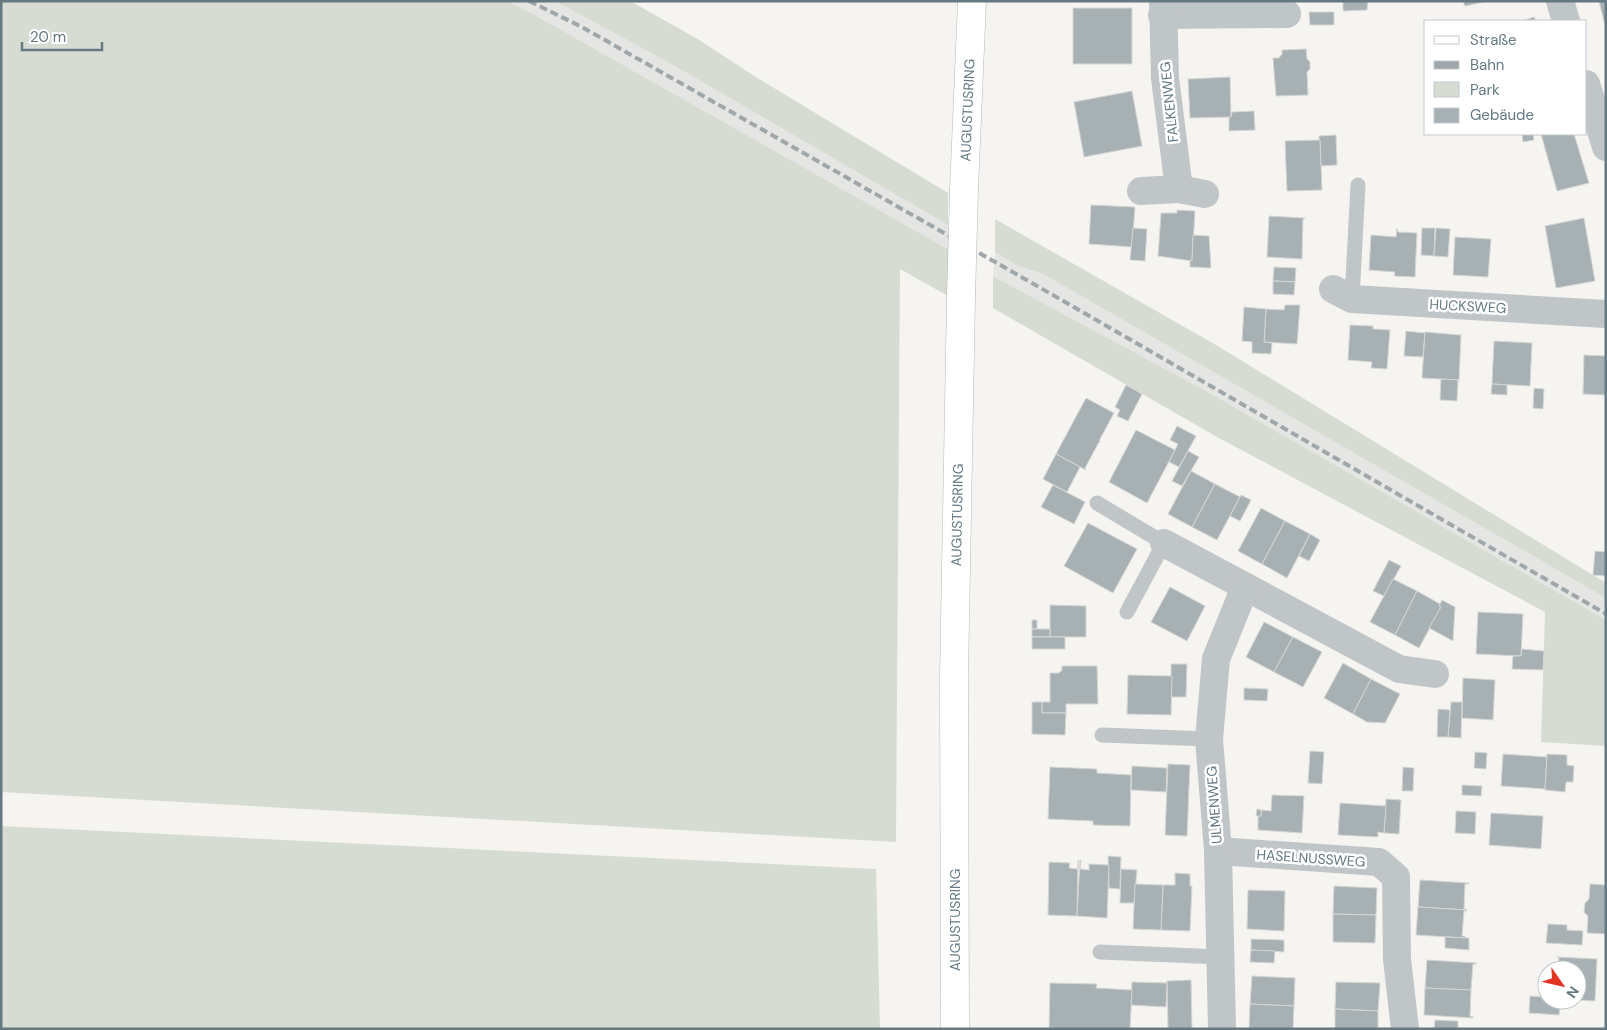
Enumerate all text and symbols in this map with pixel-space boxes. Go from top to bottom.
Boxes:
scale bar [22,20,102,52]
legend [1424,20,1587,135]
text: 20 m [30,27,66,47]
text: Straße [1470,30,1517,50]
text: Bahn [1470,55,1504,75]
street label: AUGUSTUSRING [956,58,979,162]
street label: FALKENWEG [1156,61,1182,143]
text: Park [1470,80,1500,100]
text: Gebäude [1470,105,1534,125]
street label: HUCKSWEG [1429,295,1507,317]
street label: AUGUSTUSRING [947,463,967,567]
street label: ULMENWEG [1202,765,1226,845]
street label: HASELNUSSWEG [1256,845,1366,871]
street label: AUGUSTUSRING [946,869,964,971]
north arrow [1537,960,1587,1010]
text: N [1562,983,1583,1002]

